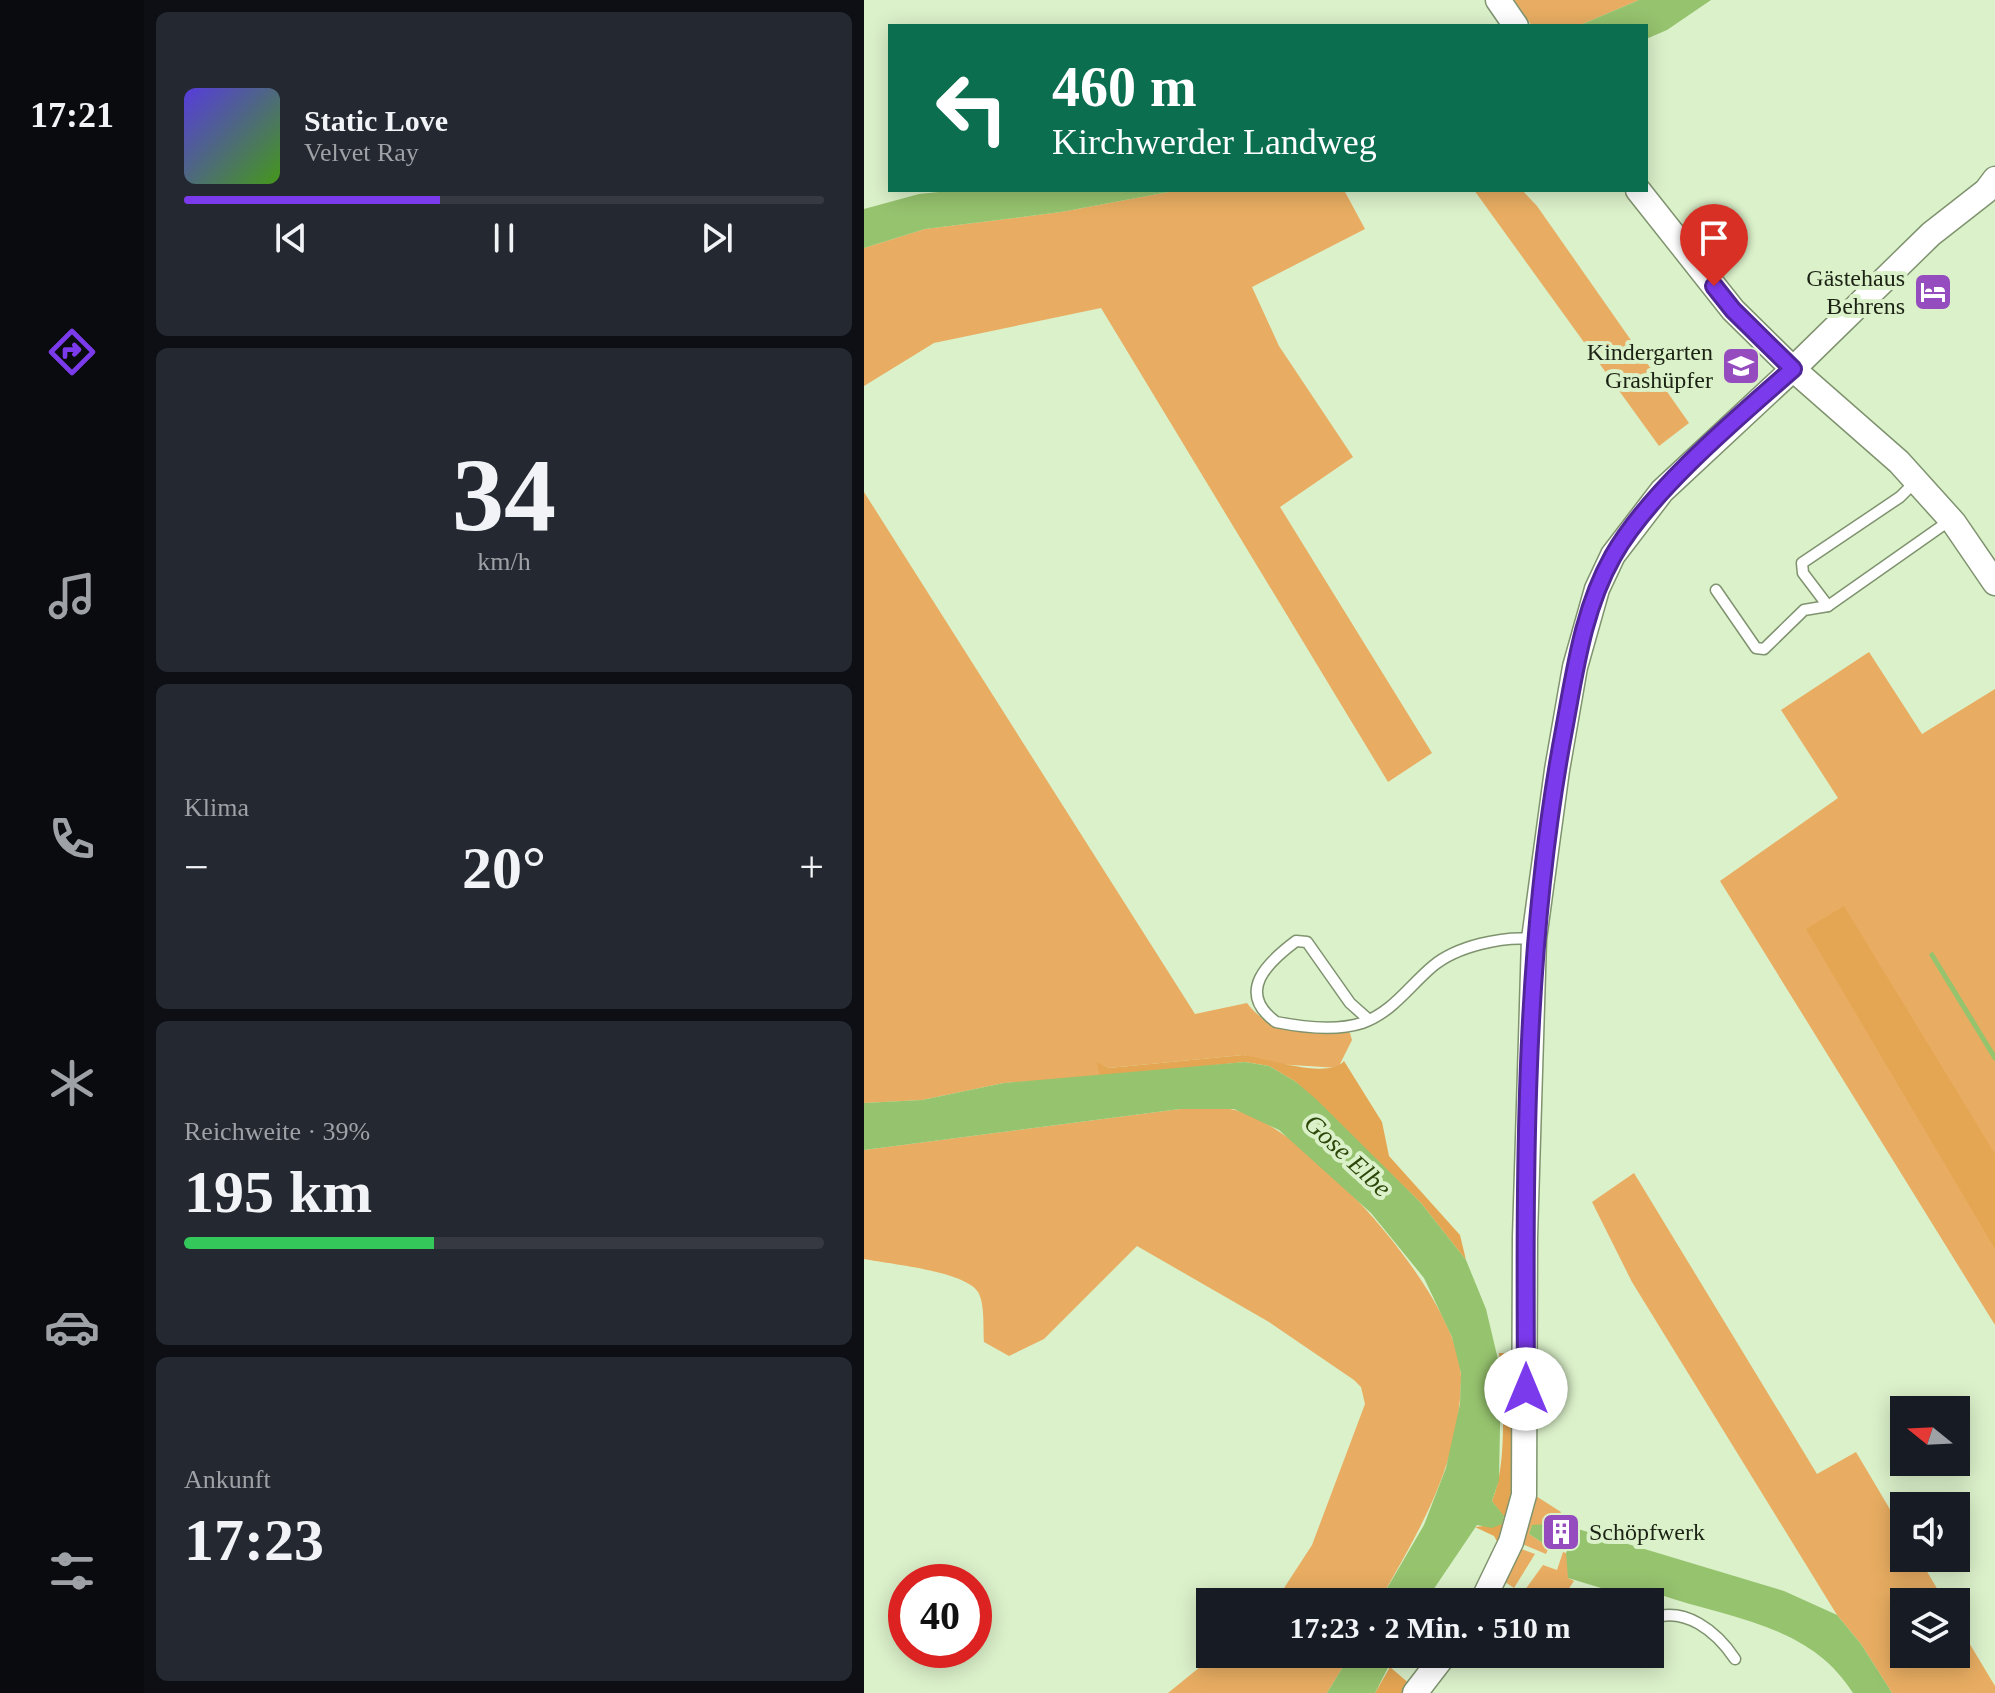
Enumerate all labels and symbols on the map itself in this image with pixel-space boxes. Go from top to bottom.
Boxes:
pin [1680,204,1748,286]
place label: Gästehaus Behrens [1806,265,1905,319]
hotel icon: Gästehaus Behrens [1912,271,1954,313]
place label: Kindergarten Grashüpfer [1587,339,1713,393]
school or university icon: Kindergarten Grashüpfer [1720,345,1762,387]
water label: Gose Elbe [1298,1108,1397,1203]
position arrow [1484,1347,1568,1431]
north arrow [1890,1396,1970,1476]
building icon: Schöpfwerk [1540,1511,1582,1553]
place label: Schöpfwerk [1589,1519,1705,1545]
speed limit sign: 40 [888,1564,992,1668]

